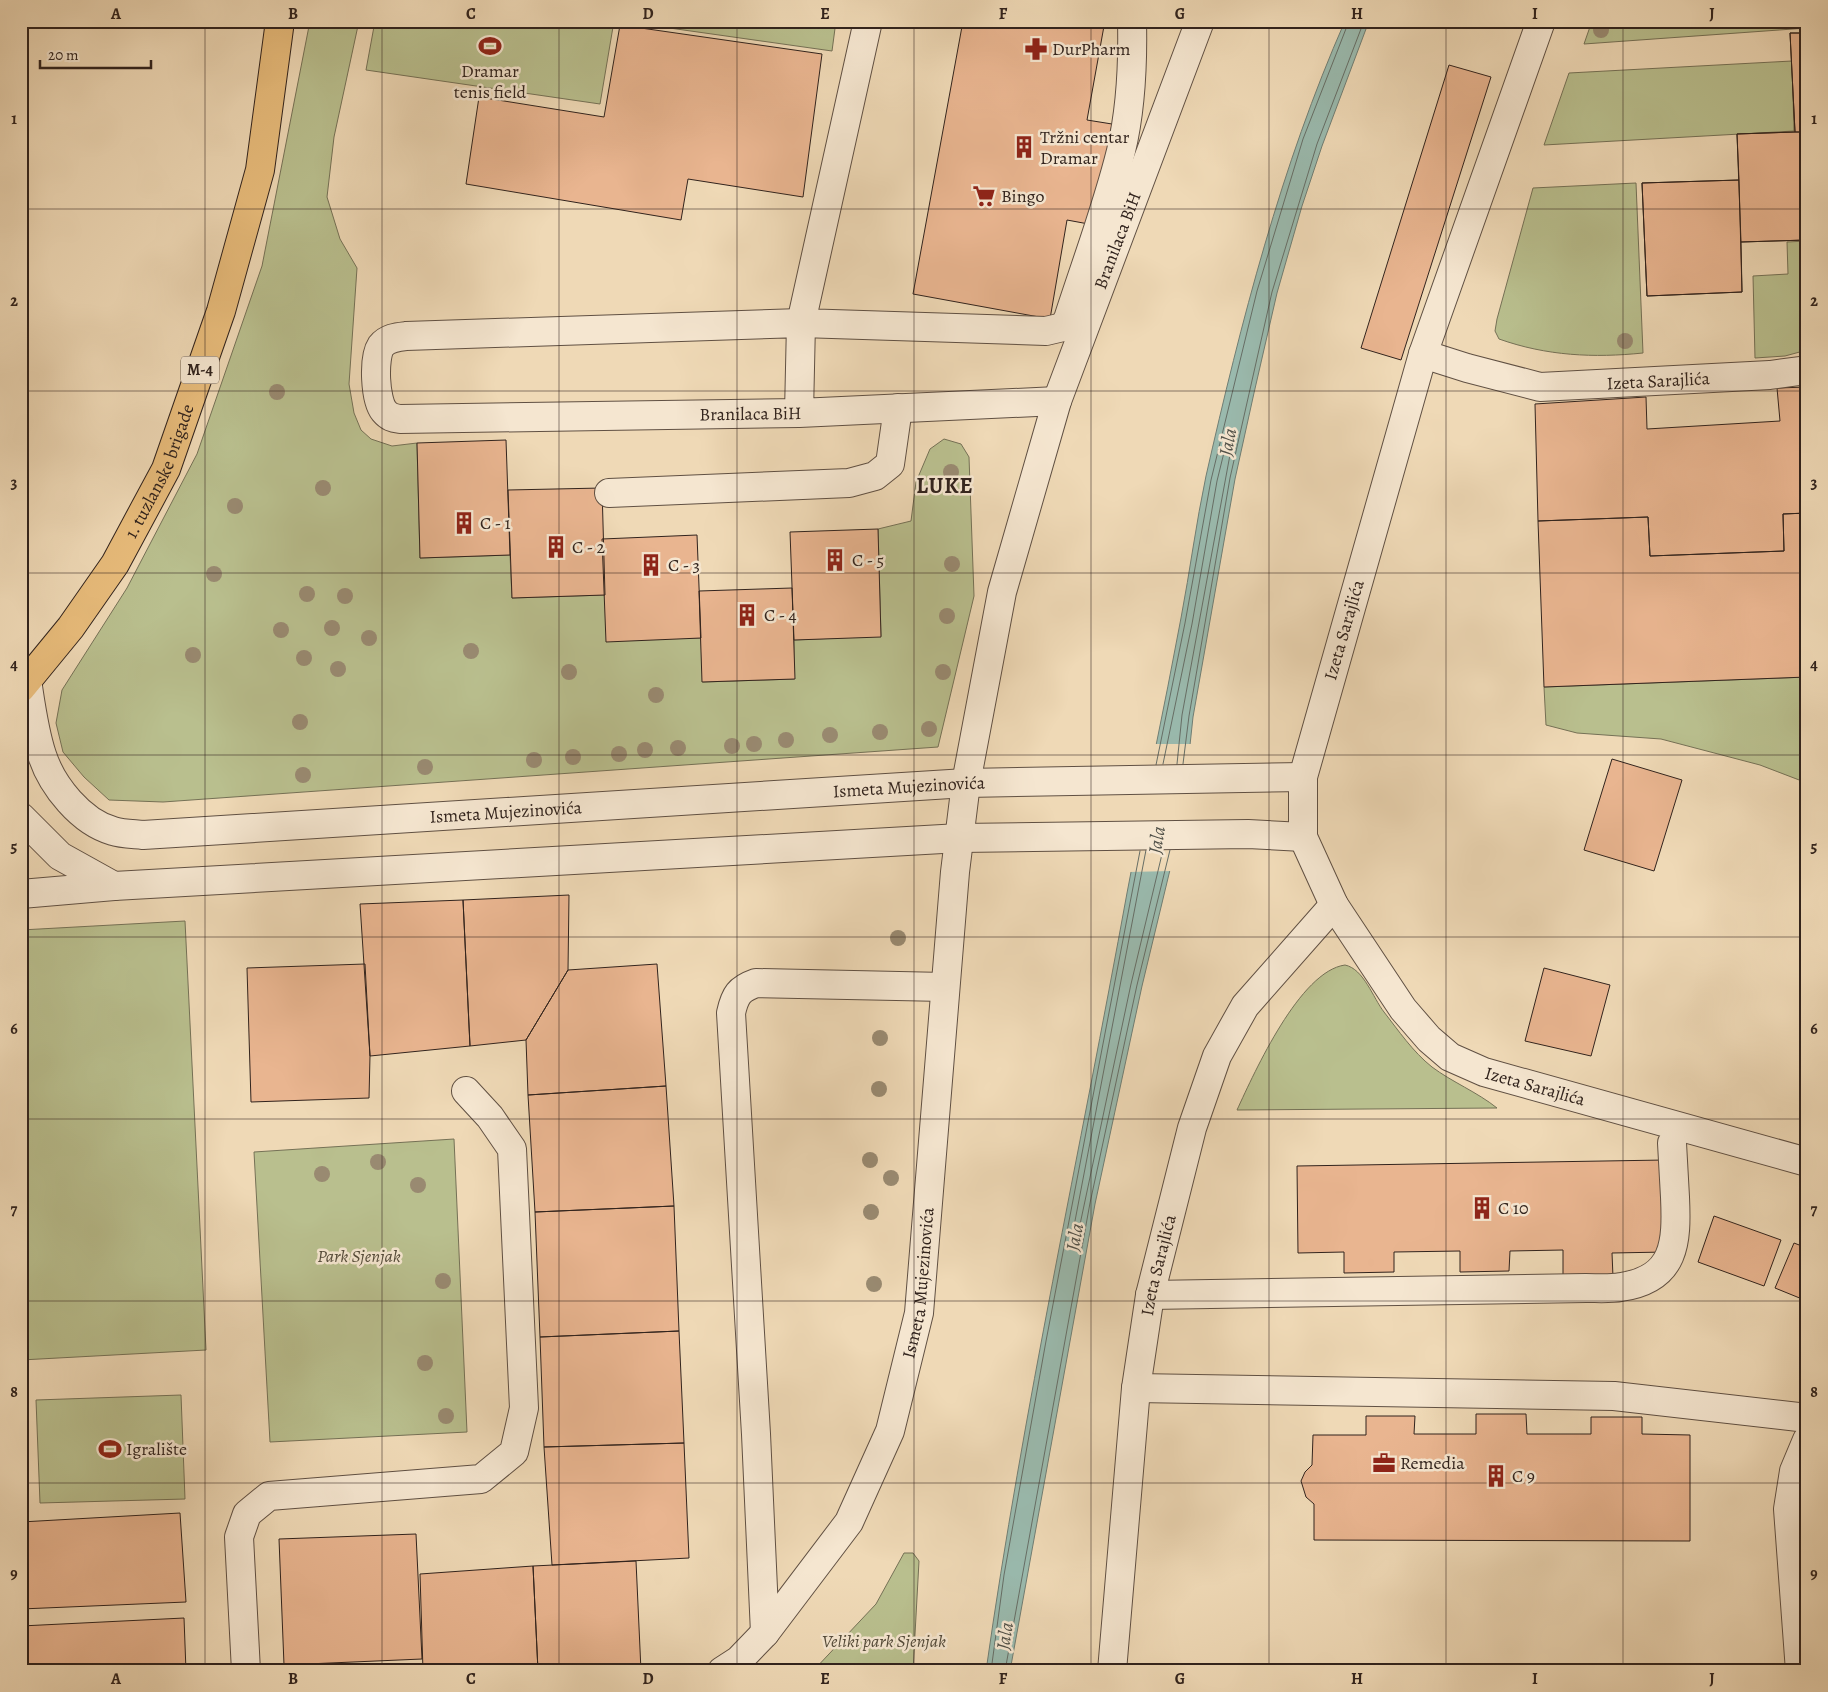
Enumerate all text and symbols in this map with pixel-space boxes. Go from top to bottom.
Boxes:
text: A [110,3,122,25]
text: B [288,3,298,25]
text: C [466,3,476,25]
text: D [642,3,654,25]
text: E [820,3,830,25]
text: F [999,3,1008,25]
text: G [1175,3,1185,25]
text: H [1351,3,1363,25]
text: I [1532,3,1538,25]
text: J [1709,3,1715,25]
sports icon: Dramar tenis field [477,33,503,59]
pharmacy icon: DurPharm [1023,36,1049,62]
place label: DurPharm [1052,37,1131,61]
scale bar [40,38,151,70]
text: 20 m [48,45,79,65]
place label: Dramar tenis field [454,59,527,104]
text: 1 [11,108,17,130]
text: 1 [1811,108,1817,130]
place label: Tržni centar Dramar [1040,125,1130,170]
building icon: Tržni centar Dramar [1011,134,1037,160]
supermarket icon: Bingo [971,183,997,209]
place label: Bingo [1001,184,1045,208]
street label: Branilaca BiH [1088,189,1147,293]
text: 2 [10,290,18,312]
text: 2 [1810,290,1818,312]
road number: M-4 [181,356,219,384]
street label: Izeta Sarajlića [1606,366,1711,396]
street label: 1. tuzlanske brigade [119,401,200,543]
street label: Branilaca BiH [699,401,802,426]
water label: Jala [1212,426,1243,459]
district label: LUKE [916,471,974,501]
text: 3 [11,472,18,494]
text: 3 [1811,472,1818,494]
building icon: C - 1 [451,510,477,536]
place label: C - 1 [480,511,511,535]
building icon: C - 2 [543,534,569,560]
place label: C - 2 [572,535,606,559]
building icon: C - 5 [822,547,848,573]
place label: C - 5 [852,548,884,572]
building icon: C - 3 [638,552,664,578]
place label: C - 3 [668,553,700,577]
street label: Izeta Sarajlića [1318,577,1370,683]
building icon: C - 4 [734,602,760,628]
place label: C - 4 [764,603,797,627]
text: 4 [10,654,18,676]
text: 4 [1810,654,1818,676]
street label: Ismeta Mujezinovića [832,771,986,803]
street label: Ismeta Mujezinovića [429,795,583,829]
water label: Jala [1142,824,1172,857]
text: 5 [11,836,18,858]
text: 5 [1811,836,1818,858]
text: 6 [10,1018,18,1040]
text: 6 [1810,1018,1818,1040]
street label: Izeta Sarajlića [1482,1061,1589,1112]
building icon: C 10 [1469,1195,1495,1221]
place label: C 10 [1498,1196,1529,1220]
text: 7 [11,1199,18,1221]
text: 7 [1811,1199,1818,1221]
street label: Ismeta Mujezinovića [896,1206,940,1361]
street label: Izeta Sarajlića [1135,1211,1182,1317]
water label: Jala [1059,1221,1090,1254]
park label: Park Sjenjak [317,1244,401,1268]
text: 8 [10,1381,18,1403]
text: 8 [1810,1381,1818,1403]
sports icon: Igralište [97,1436,123,1462]
place label: Igralište [126,1437,187,1461]
office icon: Remedia [1371,1450,1397,1476]
place label: Remedia [1400,1451,1465,1475]
building icon: C 9 [1483,1463,1509,1489]
place label: C 9 [1512,1464,1535,1488]
text: 9 [10,1563,18,1585]
text: 9 [1810,1563,1818,1585]
water label: Jala [990,1620,1020,1653]
park label: Veliki park Sjenjak [822,1629,946,1653]
text: A [110,1668,122,1690]
text: B [288,1668,298,1690]
text: C [466,1668,476,1690]
text: D [642,1668,654,1690]
text: E [820,1668,830,1690]
text: F [999,1668,1008,1690]
text: G [1175,1668,1185,1690]
text: H [1351,1668,1363,1690]
text: I [1532,1668,1538,1690]
text: J [1709,1668,1715,1690]

